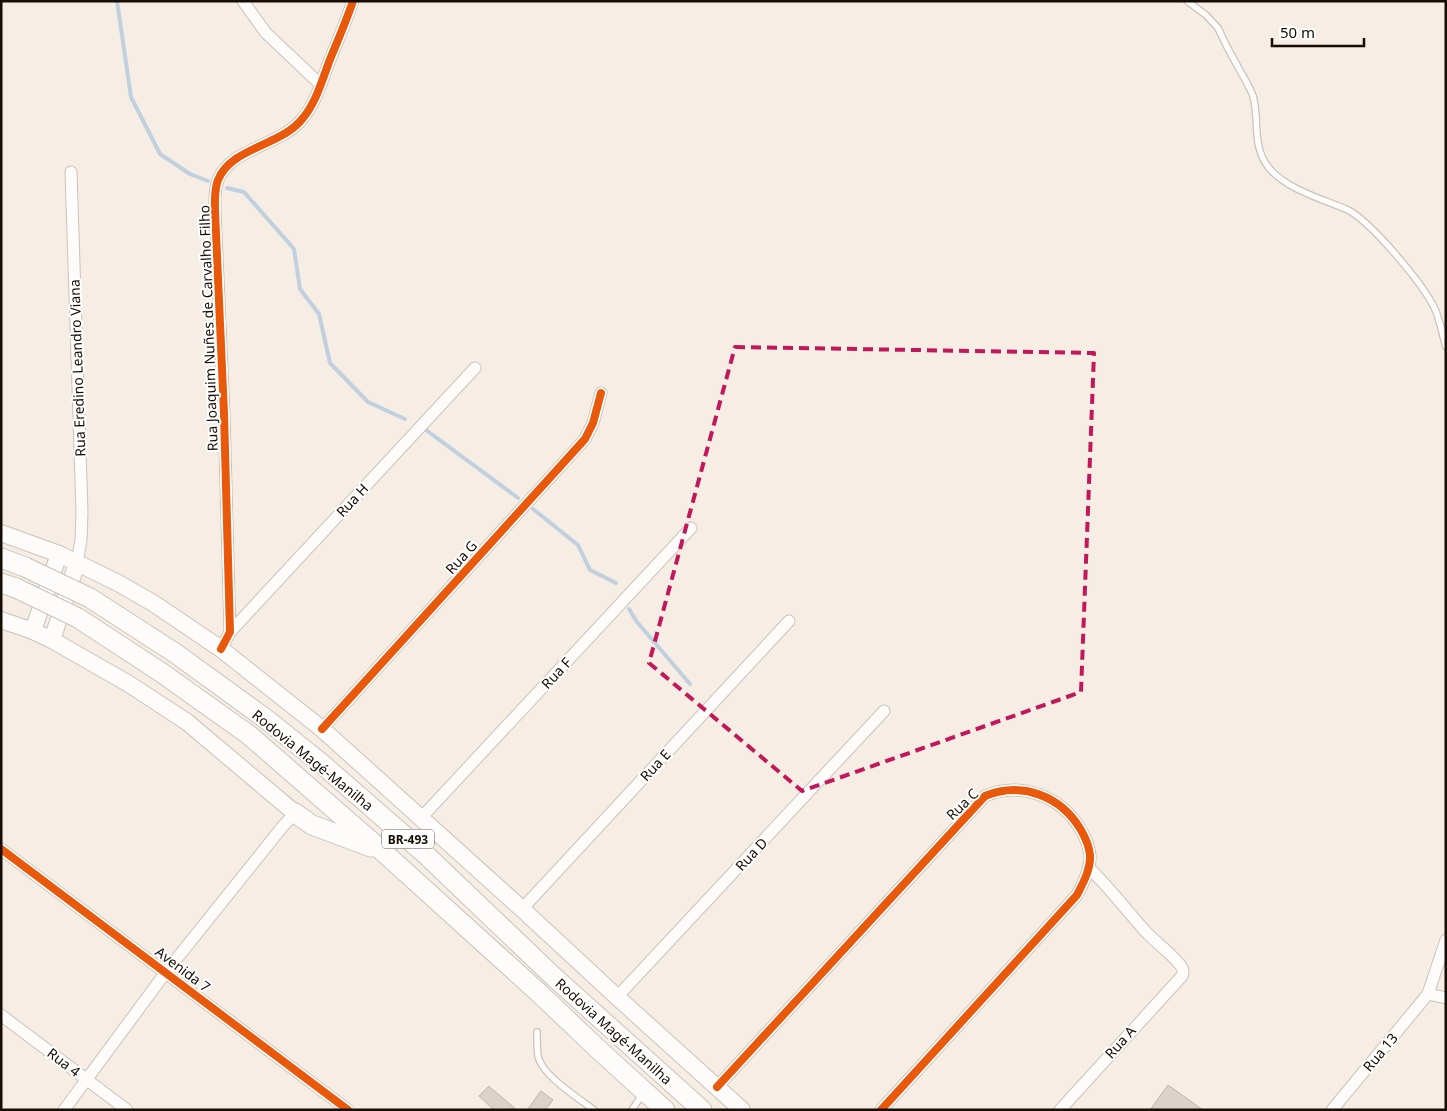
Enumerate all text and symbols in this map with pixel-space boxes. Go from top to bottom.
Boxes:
scale bar [1272,15,1364,47]
text: 50 m [1280,22,1315,42]
street label: Rua Joaquim Nuñes de Carvalho Filho [194,205,222,451]
street label: Rua Eredino Leandro Viana [64,279,90,457]
street label: Rua H [332,479,372,521]
street label: Rua G [441,536,481,578]
street label: Rua F [537,653,575,693]
street label: Rodovia Magé-Manilha [248,705,378,815]
street label: Rua E [636,745,674,785]
street label: Rua C [942,784,982,824]
road number: BR-493 [382,830,434,849]
street label: Rua D [731,833,771,875]
street label: Avenida 7 [152,942,214,996]
street label: Rodovia Magé-Manilha [552,974,676,1088]
street label: Rua A [1100,1022,1140,1062]
street label: Rua 13 [1358,1029,1402,1075]
street label: Rua 4 [44,1043,84,1081]

